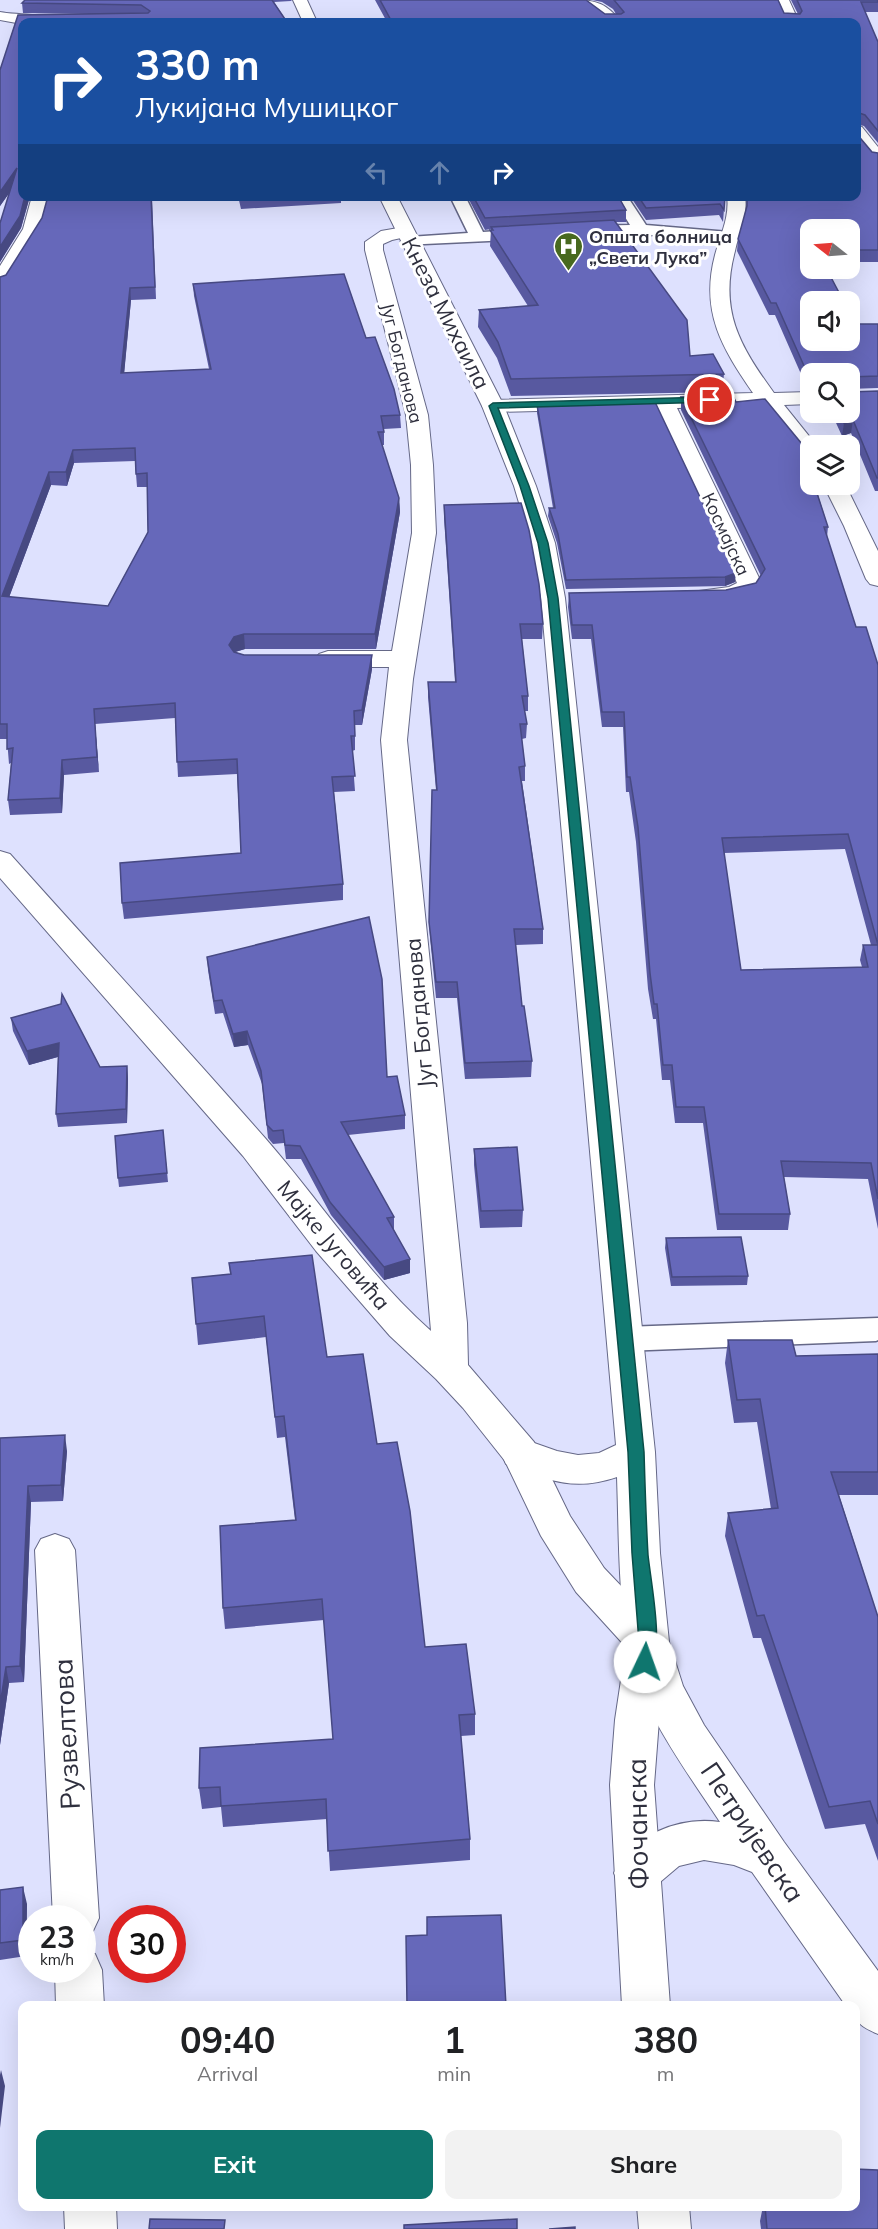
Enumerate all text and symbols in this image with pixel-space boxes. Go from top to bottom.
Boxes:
text: 330 m [135,38,260,91]
icon: right [36,42,114,120]
text: Лукијана Мушицког [135,90,398,124]
icon: left [360,156,393,189]
icon: ahead [423,156,456,189]
icon: right [486,156,519,189]
north arrow [800,219,860,279]
map controls [800,219,860,495]
place label: Општа болница „Свети Лука” [589,225,732,269]
hospital icon: Општа болница „Свети Лука” [552,230,584,272]
street label: Кнеза Михаила [396,232,496,394]
button: sound [800,291,860,351]
street label: Југ Богданова [376,300,428,426]
button: search [800,363,860,423]
pin [684,374,735,425]
icon: arrive [693,383,726,416]
button: layers [800,435,860,495]
street label: Космајска [697,489,755,579]
street label: Југ Богданова [398,937,440,1089]
street label: Мајке Југовића [271,1174,397,1316]
position arrow [613,1630,677,1694]
street label: Рузвелтова [45,1658,87,1810]
street label: Петријевска [694,1755,812,1909]
street label: Фочанска [619,1758,655,1890]
speed limit sign: 30 [108,1905,186,1983]
text: 23 [39,1918,75,1956]
text: km/h [40,1950,74,1969]
text: 09:40 [180,2017,275,2062]
text: 1 [443,2017,465,2062]
text: 380 [633,2017,698,2062]
text: Arrival [197,2061,258,2086]
text: min [437,2061,471,2086]
text: m [657,2061,674,2086]
button: Exit [36,2130,433,2199]
button: Share [445,2130,842,2199]

